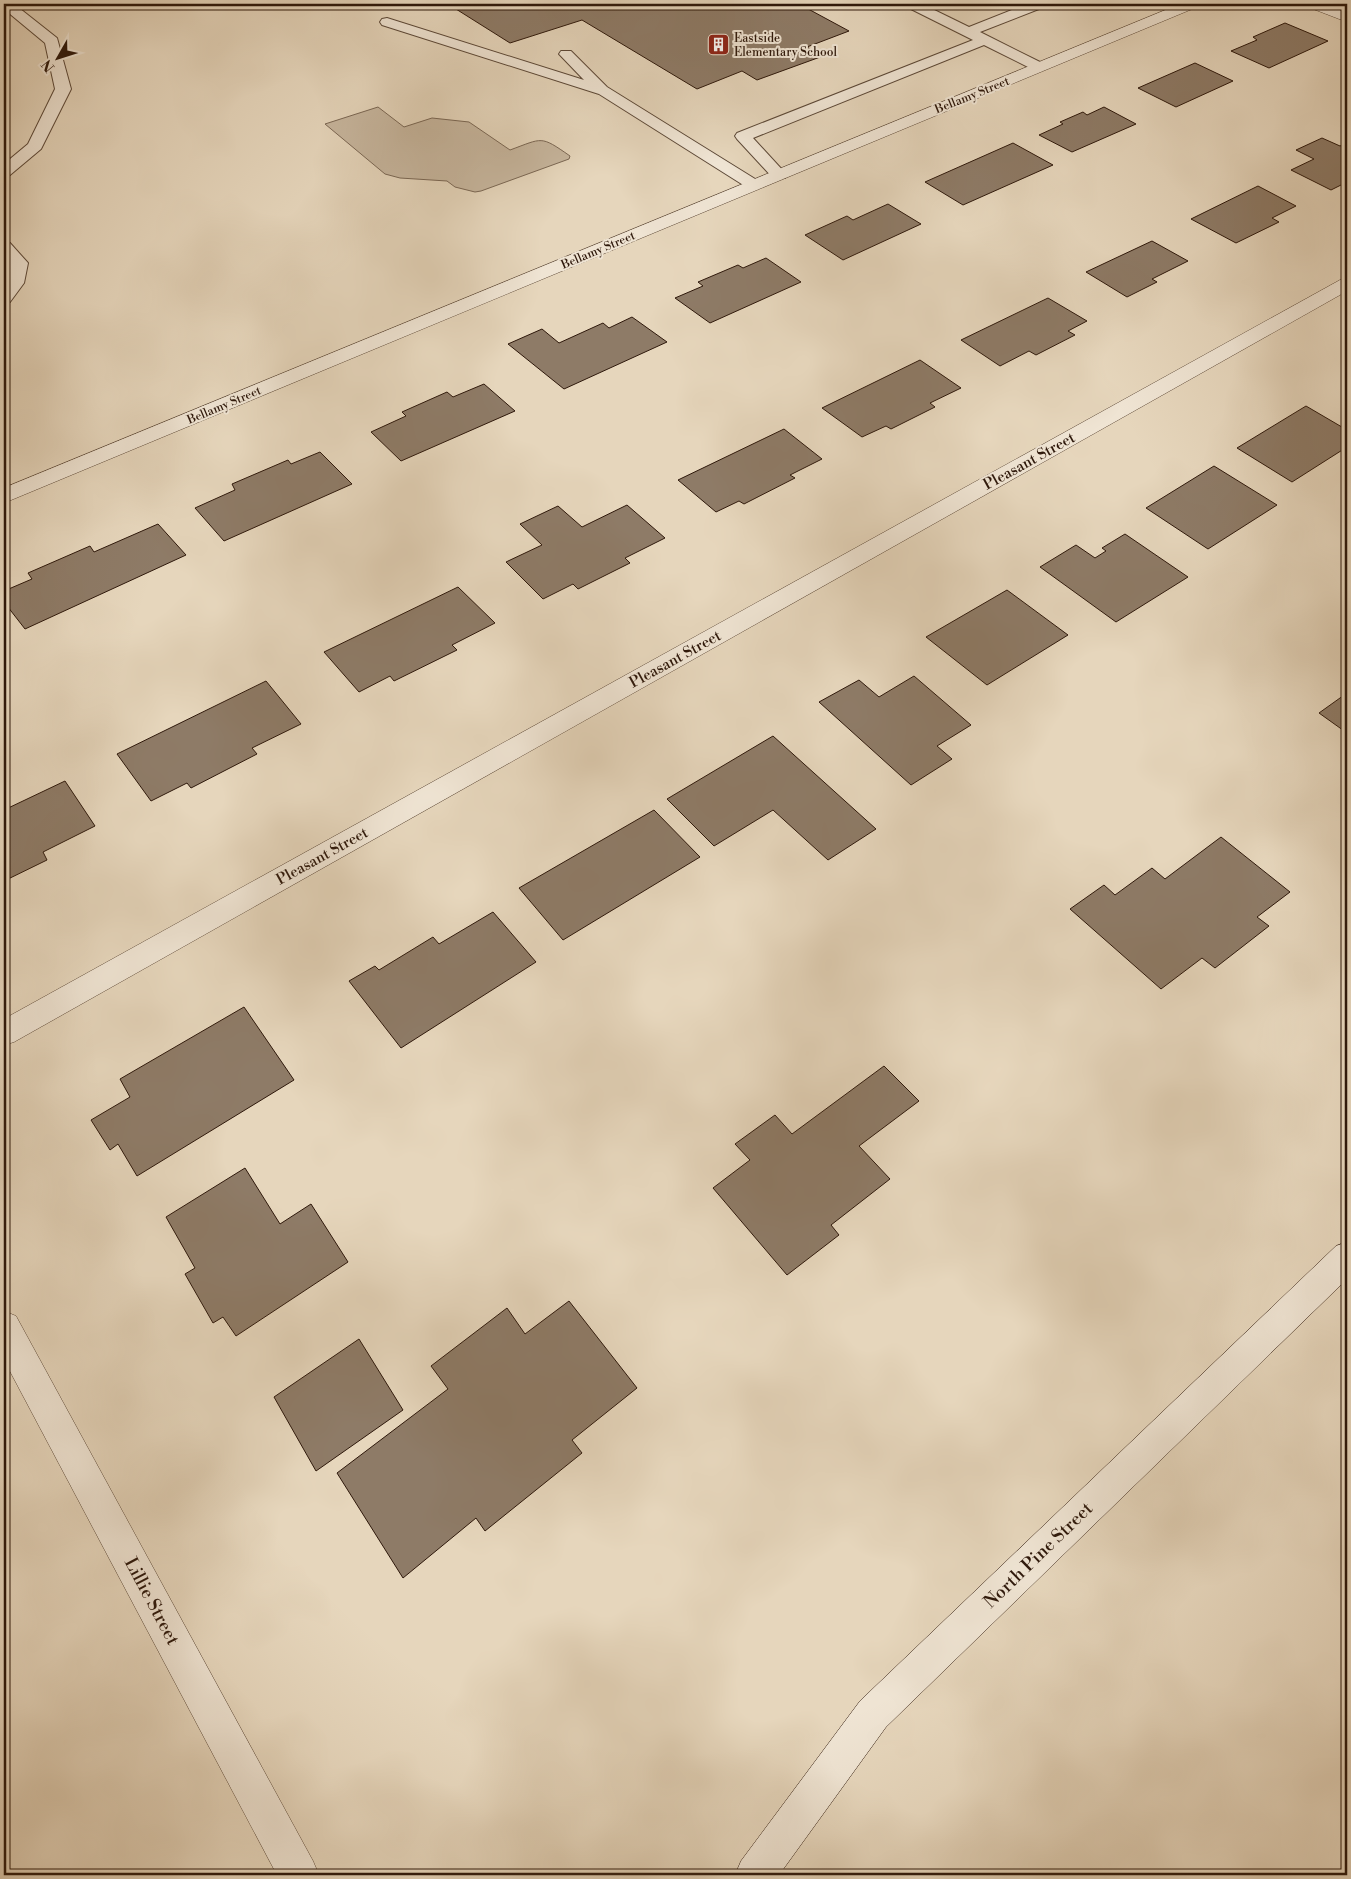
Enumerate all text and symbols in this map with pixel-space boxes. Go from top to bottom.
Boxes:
place label: Eastside Elementary School [734,31,838,60]
north arrow [32,32,82,82]
building icon: Eastside Elementary School [706,33,730,57]
text: N [38,56,59,76]
street label: Bellamy Street [932,73,1012,118]
street label: Bellamy Street [558,228,638,273]
street label: Bellamy Street [184,383,264,428]
street label: Pleasant Street [980,428,1079,494]
street label: Pleasant Street [626,626,725,692]
street label: Pleasant Street [273,823,372,889]
street label: North Pine Street [979,1497,1098,1613]
street label: Lillie Street [119,1553,185,1650]

